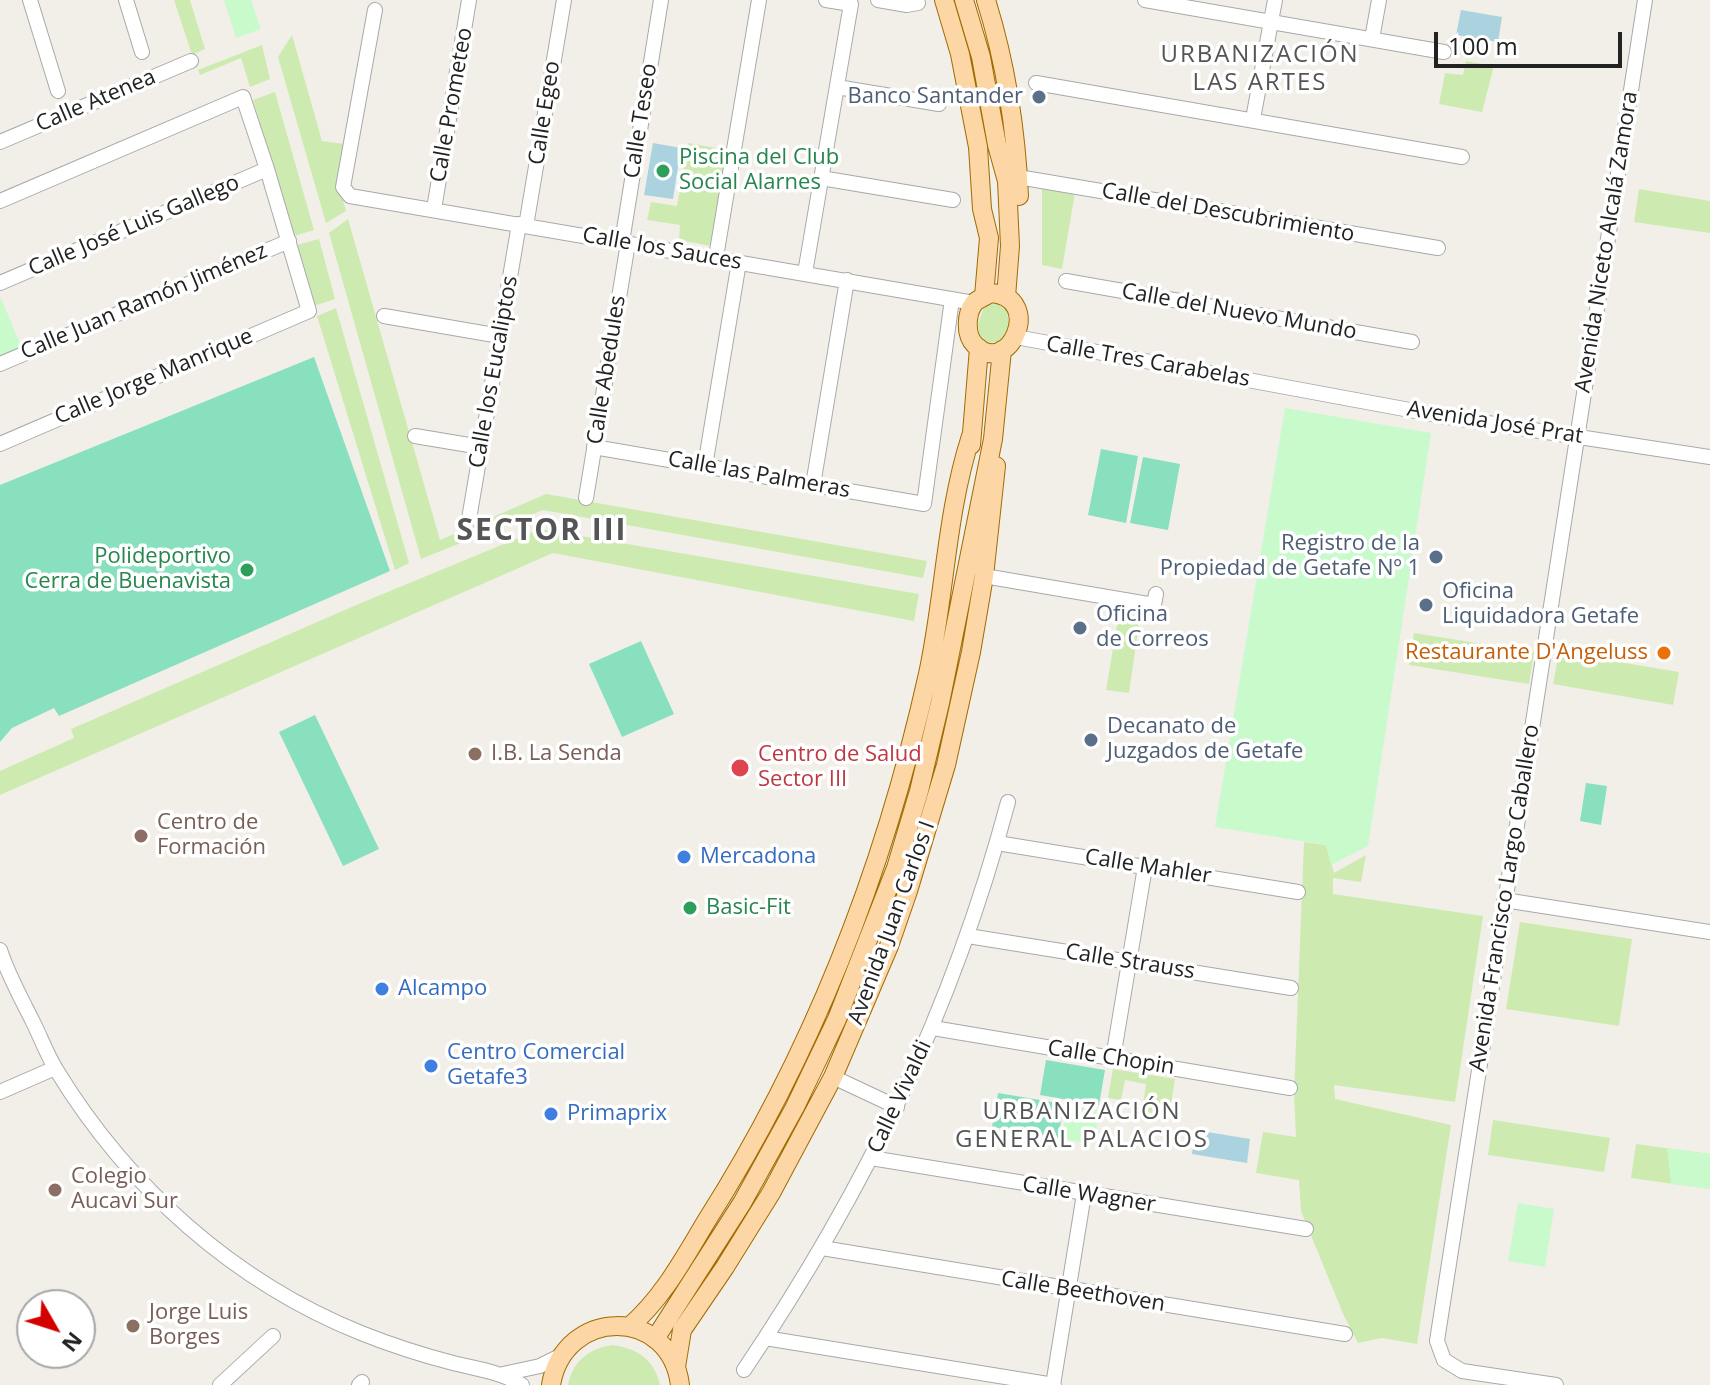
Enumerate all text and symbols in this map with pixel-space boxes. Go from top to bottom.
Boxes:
scale bar [1438,16,1626,66]
street label: Calle Prometeo [425,25,479,185]
text: 100 m [1448,29,1518,62]
district label: URBANIZACIÓN LAS ARTES [1160,41,1360,97]
street label: Calle Egeo [524,59,566,167]
street label: Calle Teseo [619,62,663,180]
street label: Calle Atenea [32,64,160,138]
place label: Banco Santander [847,84,1023,110]
marker: Banco Santander [1030,88,1048,106]
street label: Avenida Niceto Alcalá Zamora [1570,89,1644,395]
place label: Piscina del Club Social Alarnes [679,145,839,196]
marker: Piscina del Club Social Alarnes [654,162,672,180]
street label: Calle José Luis Gallego [25,170,243,282]
street label: Calle del Descubrimiento [1100,178,1356,248]
street label: Calle los Sauces [580,222,744,276]
street label: Calle Juan Ramón Jiménez [17,238,271,366]
street label: Calle los Eucaliptos [464,274,524,470]
street label: Calle del Nuevo Mundo [1119,278,1359,346]
street label: Calle Abedules [582,294,632,446]
street label: Calle Jorge Manrique [51,323,257,431]
street label: Calle Tres Carabelas [1044,331,1252,393]
street label: Avenida José Prat [1405,396,1585,450]
street label: Calle las Palmeras [666,446,852,504]
district label: SECTOR III [456,513,628,549]
place label: Registro de la Propiedad de Getafe Nº 1 [1160,531,1420,582]
place label: Polideportivo Cerra de Buenavista [24,544,231,596]
marker: Registro de la Propiedad de Getafe Nº 1 [1427,548,1445,566]
marker: Polideportivo Cerra de Buenavista [238,561,256,579]
place label: Oficina Liquidadora Getafe [1442,579,1639,630]
marker: Oficina Liquidadora Getafe [1417,596,1435,614]
place label: Oficina de Correos [1096,602,1209,654]
marker: Oficina de Correos [1071,619,1089,637]
place label: Restaurante D'Angeluss [1405,640,1648,666]
marker: Restaurante D'Angeluss [1655,644,1673,662]
place label: Decanato de Juzgados de Getafe [1107,714,1303,766]
street label: Avenida Francisco Largo Caballero [1465,723,1545,1073]
marker: Decanato de Juzgados de Getafe [1082,731,1100,749]
place label: I.B. La Senda [491,741,622,767]
place label: Centro de Salud Sector III [758,742,922,794]
marker: I.B. La Senda [466,745,484,763]
marker: Centro de Salud Sector III [729,757,751,779]
place label: Centro de Formación [157,810,266,862]
street label: Avenida Juan Carlos I [843,818,941,1028]
marker: Centro de Formación [132,827,150,845]
place label: Mercadona [700,844,816,870]
street label: Calle Mahler [1083,844,1213,890]
marker: Mercadona [675,848,693,866]
place label: Basic-Fit [706,895,791,921]
marker: Basic-Fit [681,899,699,917]
street label: Calle Strauss [1063,939,1197,985]
place label: Alcampo [398,976,487,1002]
marker: Alcampo [373,980,391,998]
street label: Calle Chopin [1046,1035,1176,1081]
street label: Calle Vivaldi [862,1036,938,1158]
place label: Centro Comercial Getafe3 [447,1040,625,1092]
marker: Centro Comercial Getafe3 [422,1057,440,1075]
district label: URBANIZACIÓN GENERAL PALACIOS [955,1098,1209,1154]
place label: Primaprix [567,1101,667,1127]
marker: Primaprix [542,1105,560,1123]
place label: Colegio Aucavi Sur [71,1164,178,1216]
street label: Calle Wagner [1020,1171,1158,1219]
marker: Colegio Aucavi Sur [46,1181,64,1199]
street label: Calle Beethoven [999,1266,1167,1318]
north arrow [16,1289,96,1369]
place label: Jorge Luis Borges [149,1300,248,1352]
marker: Jorge Luis Borges [124,1317,142,1335]
text: N [56,1326,90,1359]

